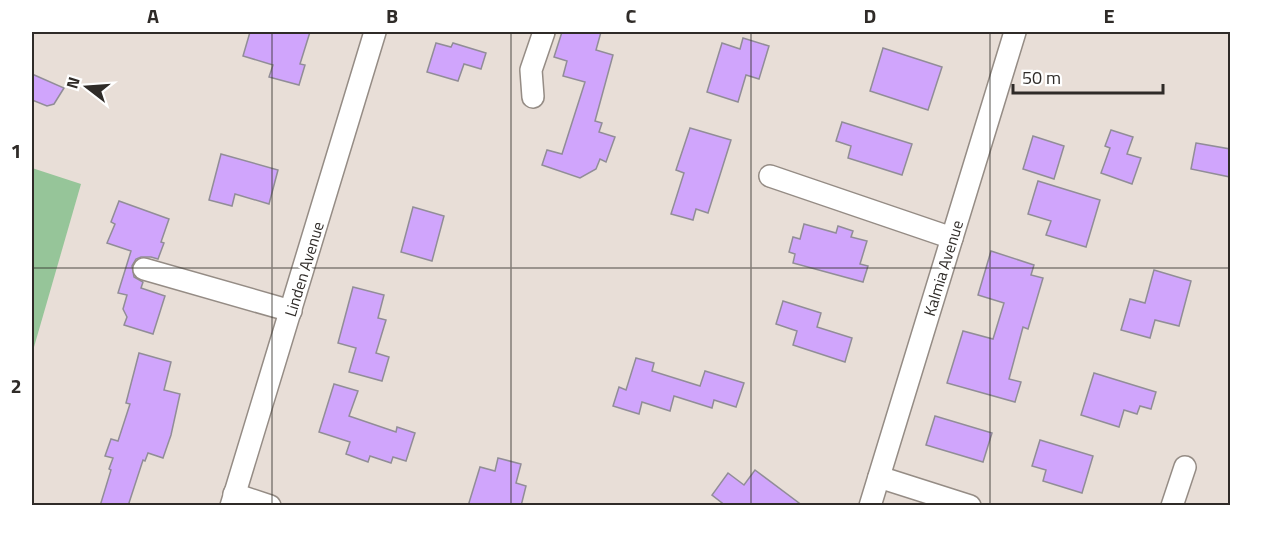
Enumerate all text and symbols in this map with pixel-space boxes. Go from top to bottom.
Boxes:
text: A [147,0,159,31]
text: B [386,0,398,31]
text: C [626,0,637,31]
text: D [864,0,876,31]
text: E [1103,0,1115,31]
north arrow [57,57,117,117]
scale bar [1013,57,1163,95]
text: 50 m [1022,64,1061,91]
text: N [60,74,86,91]
text: 1 [10,135,22,166]
street label: Kalmia Avenue [917,217,969,319]
street label: Linden Avenue [278,218,330,320]
text: 2 [10,370,22,401]

